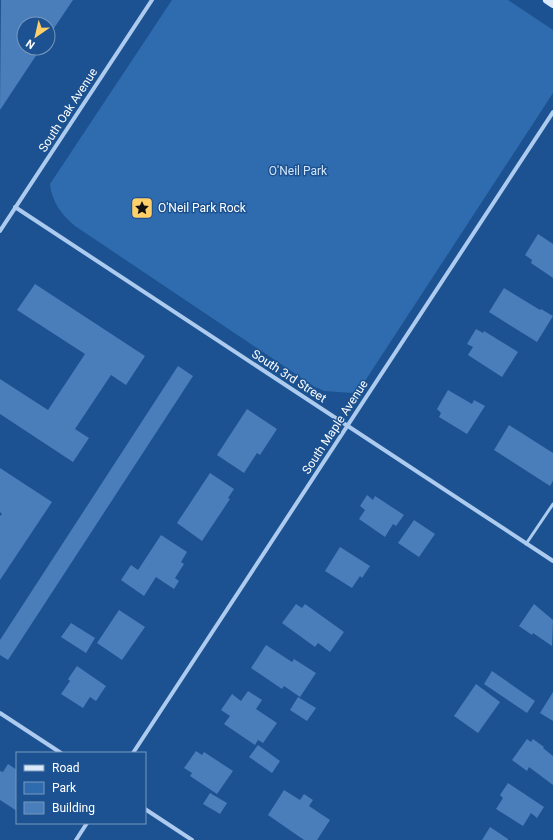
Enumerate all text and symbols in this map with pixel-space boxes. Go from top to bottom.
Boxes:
north arrow [16,16,56,56]
text: N [24,36,38,51]
street label: South Oak Avenue [36,65,100,155]
park label: O'Neil Park [269,164,328,178]
place icon: O'Neil Park Rock [129,195,155,221]
place label: O'Neil Park Rock [158,201,247,215]
street label: South 3rd Street [249,347,329,405]
street label: South Maple Avenue [299,377,371,477]
legend [16,752,146,824]
text: Road [52,761,80,775]
text: Park [52,781,77,795]
text: Building [52,801,95,815]

